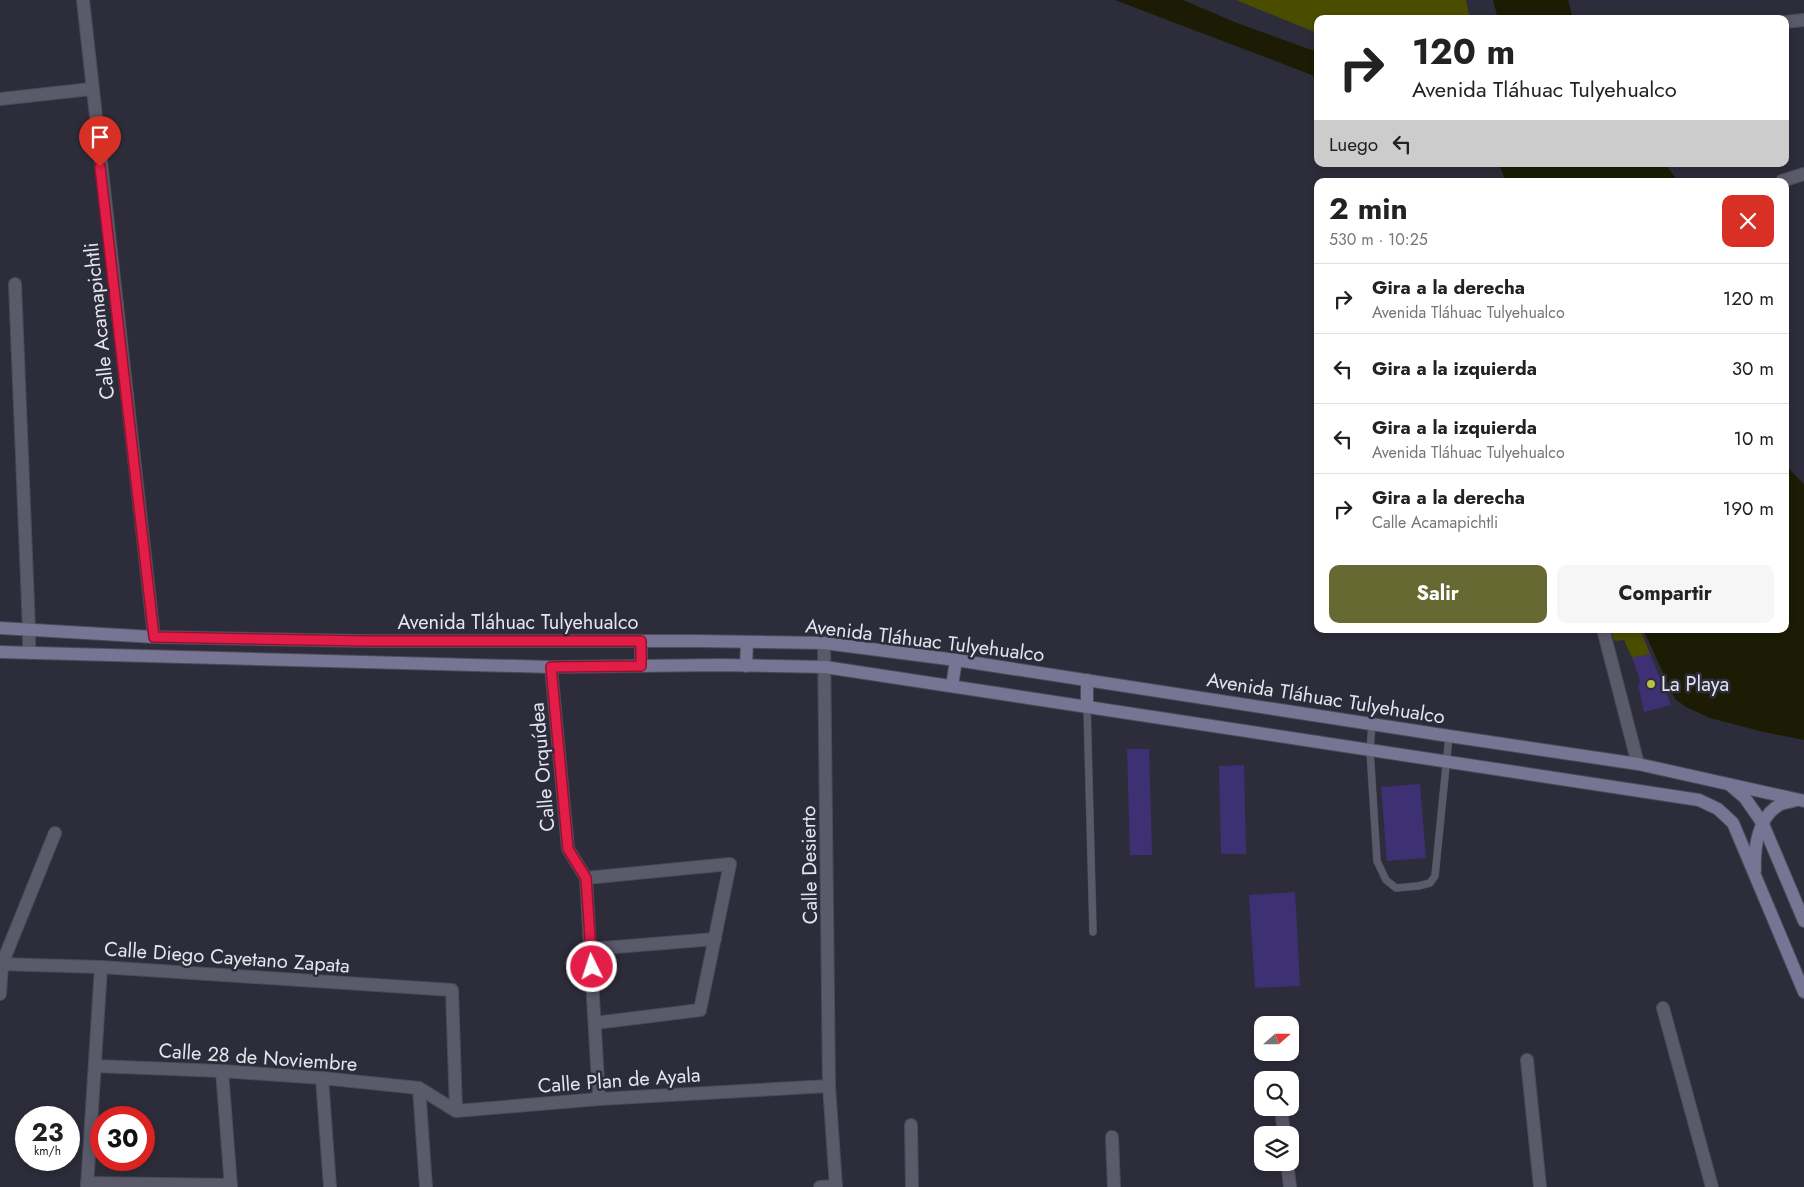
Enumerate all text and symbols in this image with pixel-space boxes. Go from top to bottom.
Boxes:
text: 120 m [1412,27,1515,77]
icon: right [1329,35,1394,100]
text: Avenida Tláhuac Tulyehualco [1412,73,1677,105]
pin [79,116,121,167]
icon: arrive [86,123,114,151]
icon: left [1388,130,1416,158]
text: Luego [1329,131,1378,158]
text: 2 min [1329,187,1408,230]
button: close [1722,195,1774,247]
text: 530 m · 10:25 [1329,228,1428,251]
street label: Calle Acamapichtli [77,241,122,401]
text: Gira a la derecha [1372,274,1525,301]
icon: right [1329,285,1357,313]
text: 120 m [1723,285,1774,312]
text: Avenida Tláhuac Tulyehualco [1372,301,1565,324]
icon: left [1329,355,1357,383]
text: Gira a la izquierda [1372,355,1537,382]
text: 30 m [1732,355,1774,382]
text: Gira a la izquierda [1372,414,1537,441]
icon: left [1329,425,1357,453]
text: 10 m [1734,425,1774,452]
text: Avenida Tláhuac Tulyehualco [1372,441,1565,464]
text: Gira a la derecha [1372,484,1525,511]
icon: right [1329,495,1357,523]
text: 190 m [1723,495,1774,522]
text: Calle Acamapichtli [1372,511,1498,534]
button: Salir [1329,565,1547,623]
button: Compartir [1557,565,1774,623]
street label: Avenida Tláhuac Tulyehualco [398,608,638,637]
street label: Avenida Tláhuac Tulyehualco [804,611,1046,670]
street label: Avenida Tláhuac Tulyehualco [1205,665,1447,732]
place label: La Playa [1661,670,1729,699]
marker: La Playa [1645,678,1657,690]
street label: Calle Orquídea [522,701,563,833]
street label: Calle Desierto [794,805,825,925]
street label: Calle Diego Cayetano Zapata [103,934,351,981]
position arrow [565,940,617,992]
north arrow [1254,1016,1299,1061]
map controls [1254,1016,1299,1171]
street label: Calle 28 de Noviembre [158,1036,358,1079]
street label: Calle Plan de Ayala [537,1060,701,1101]
button: search [1254,1071,1299,1116]
speed limit sign: 30 [90,1106,155,1171]
text: 23 [32,1114,63,1150]
button: layers [1254,1126,1299,1171]
text: km/h [34,1142,61,1160]

